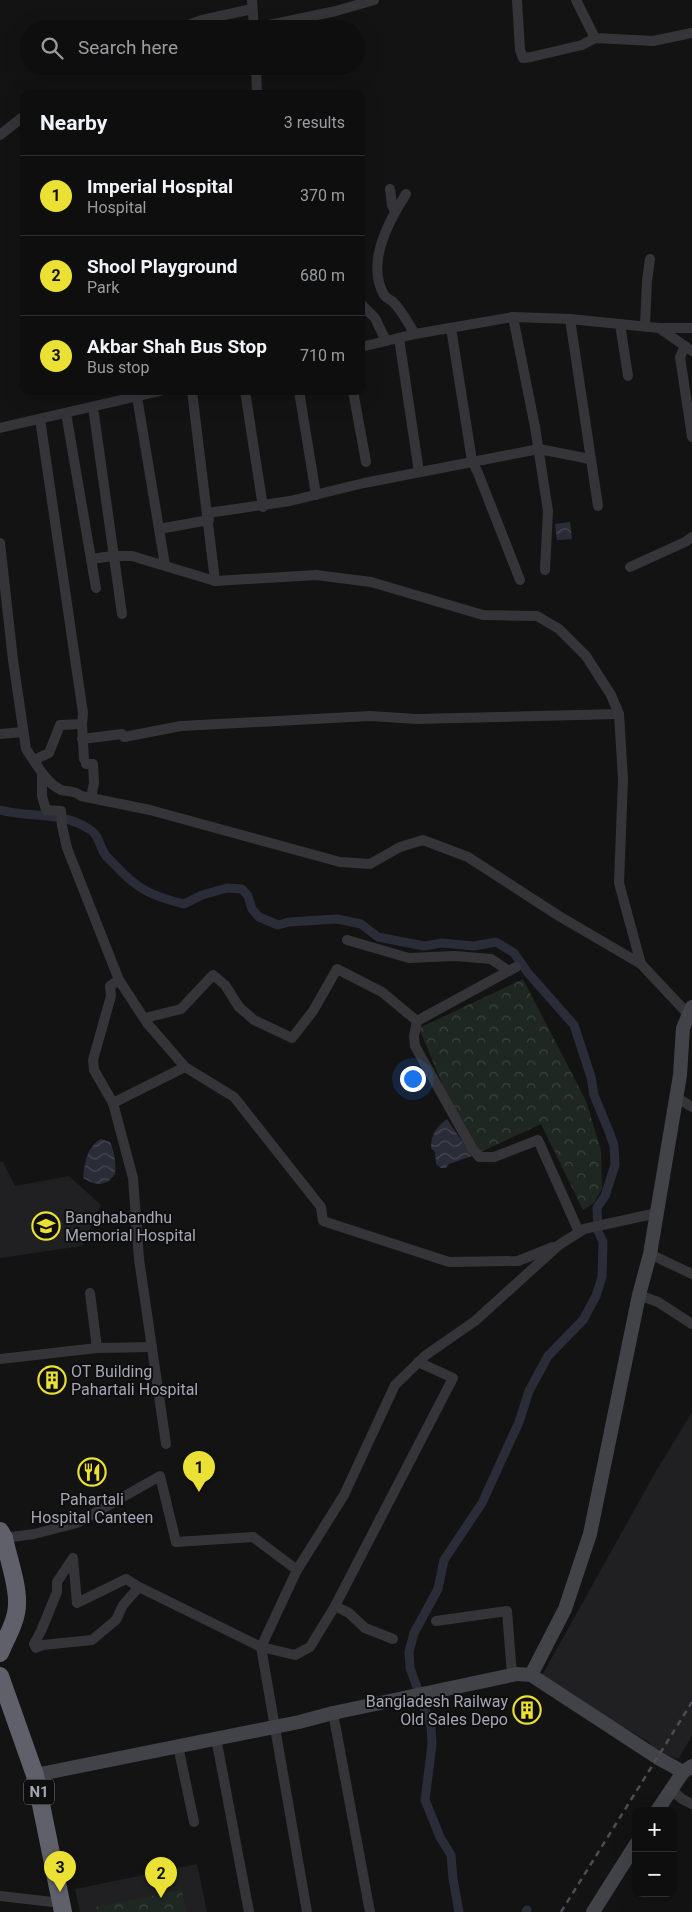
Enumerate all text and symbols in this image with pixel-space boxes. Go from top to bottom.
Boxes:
search box [20,20,365,75]
icon: search [38,34,66,62]
text: Search here [78,36,178,59]
text: Nearby [40,111,107,135]
text: 3 results [284,113,345,132]
text: Imperial Hospital [87,175,233,198]
text: 1 [51,186,61,205]
text: 370 m [300,186,345,205]
text: Hospital [87,198,147,217]
text: Shool Playground [87,255,238,278]
text: 2 [51,266,61,285]
text: 680 m [300,266,345,285]
text: Park [87,278,119,297]
text: Akbar Shah Bus Stop [87,335,267,358]
text: 3 [51,346,61,365]
text: 710 m [300,346,345,365]
text: Bus stop [87,358,149,377]
your location [400,1066,426,1092]
place label: Banghabandhu Memorial Hospital [65,1208,196,1245]
school or university icon: Banghabandhu Memorial Hospital [31,1211,61,1241]
place label: OT Building Pahartali Hospital [71,1362,198,1399]
building icon: OT Building Pahartali Hospital [37,1365,67,1395]
pin: 1 [183,1451,215,1492]
restaurant icon: Pahartali Hospital Canteen [77,1457,107,1487]
place label: Pahartali Hospital Canteen [31,1490,153,1527]
place label: Bangladesh Railway Old Sales Depo [366,1692,508,1729]
building icon: Bangladesh Railway Old Sales Depo [512,1695,542,1725]
road number: N1 [24,1780,54,1804]
map controls [632,1807,677,1897]
button: + [632,1807,677,1852]
pin: 3 [44,1851,76,1892]
button: − [632,1852,677,1897]
pin: 2 [145,1857,177,1898]

